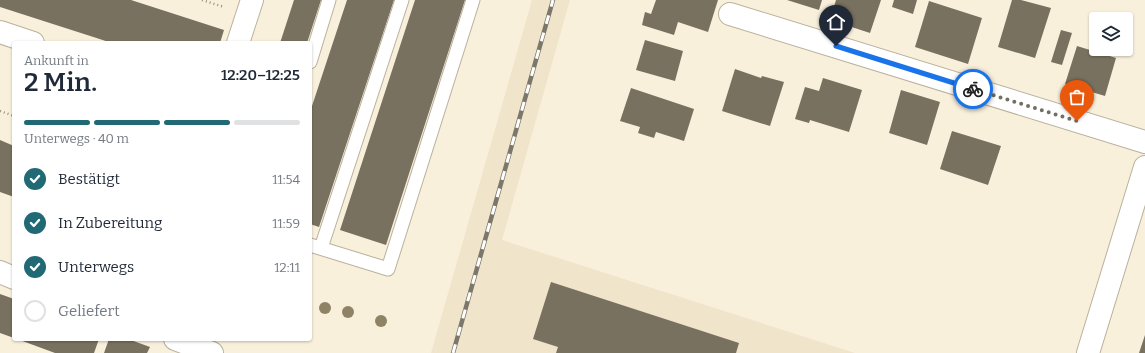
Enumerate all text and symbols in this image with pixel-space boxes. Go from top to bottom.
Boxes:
pin [819,5,853,46]
icon: home [825,11,847,33]
map controls [1089,12,1133,56]
button: layers [1089,12,1133,56]
text: Ankunft in [24,53,89,68]
text: 12:20–12:25 [221,66,300,84]
text: 2 Min. [24,67,97,98]
courier [953,69,993,109]
icon: bike [962,78,984,100]
pin [1060,80,1094,121]
icon: bag [1066,86,1088,108]
text: Unterwegs · 40 m [24,131,129,146]
icon: check [24,168,46,190]
text: Bestätigt [58,170,120,188]
text: 11:54 [272,172,300,187]
icon: check [24,212,46,234]
text: In Zubereitung [58,214,162,232]
text: 11:59 [272,216,300,231]
icon: check [24,256,46,278]
text: Unterwegs [58,258,134,276]
text: 12:11 [274,260,300,275]
text: Geliefert [58,302,120,320]

